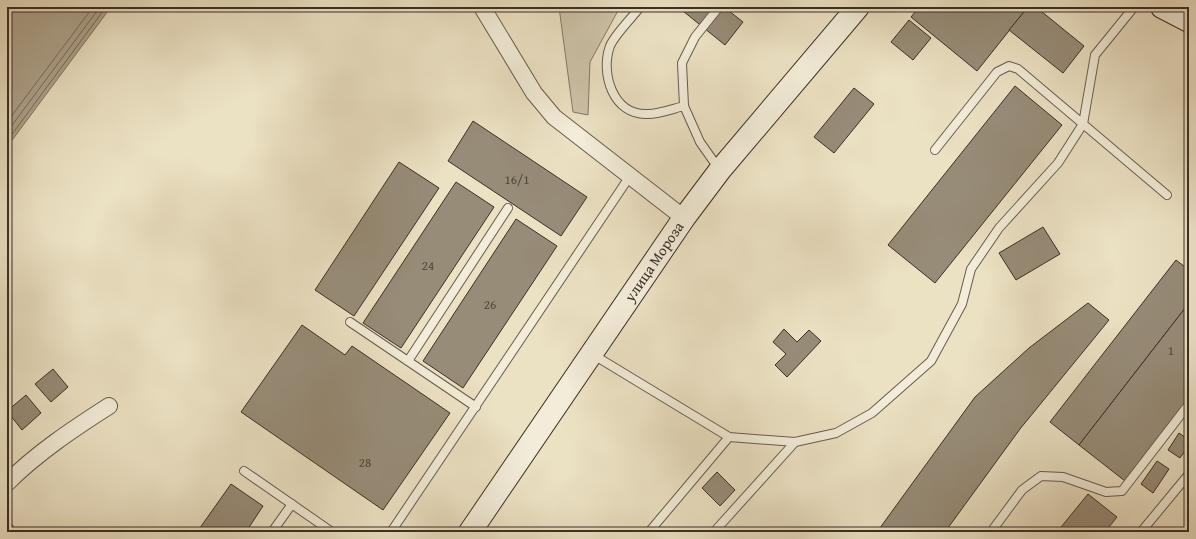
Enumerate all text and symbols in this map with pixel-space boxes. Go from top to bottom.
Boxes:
house number: 16/1 [505,170,529,189]
street label: улица Мороза [618,217,689,307]
house number: 24 [422,256,434,275]
house number: 26 [484,295,496,314]
house number: 1 [1168,341,1174,360]
house number: 28 [359,453,371,472]

